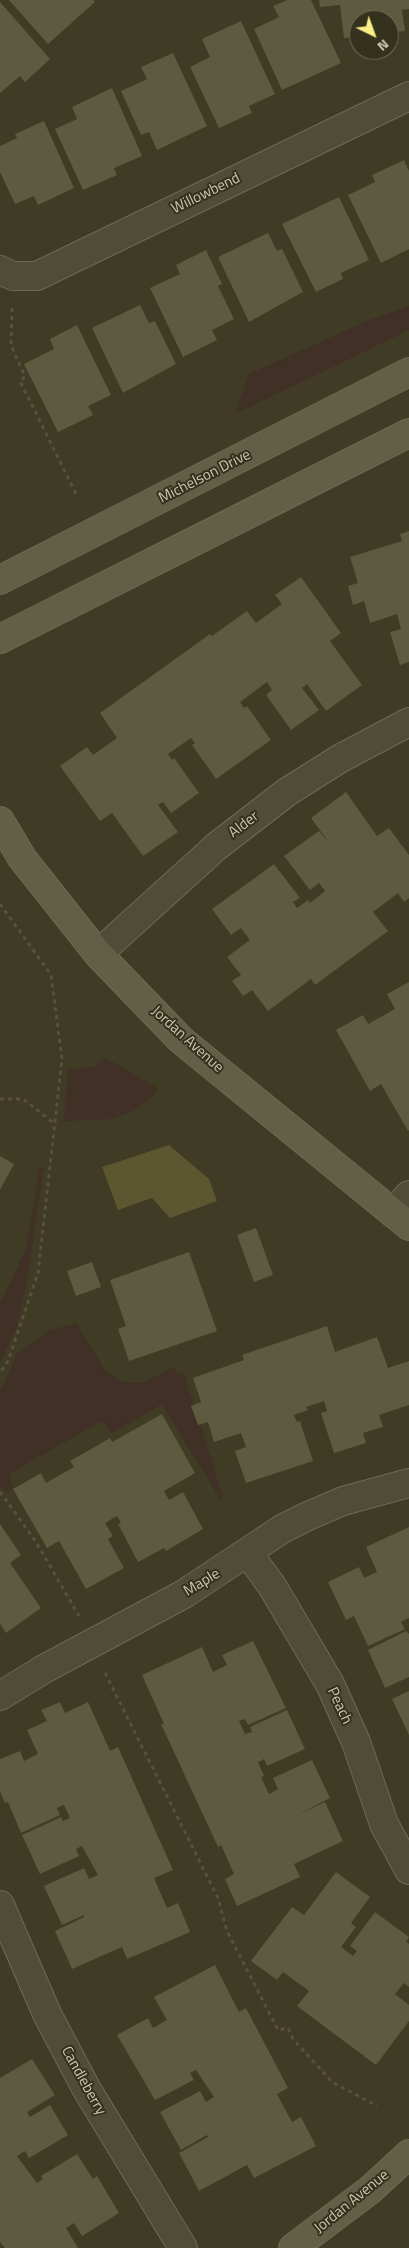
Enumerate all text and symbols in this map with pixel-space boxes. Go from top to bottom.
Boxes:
north arrow [349,10,399,60]
text: N [373,35,394,57]
street label: Willowbend [169,170,243,218]
street label: Michelson Drive [156,446,254,508]
street label: Alder [225,808,263,842]
street label: Jordan Avenue [147,1003,227,1077]
street label: Maple [181,1565,223,1601]
street label: Peach [323,1685,355,1727]
street label: Candleberry [57,2043,109,2119]
street label: Jordan Avenue [311,2166,393,2238]

